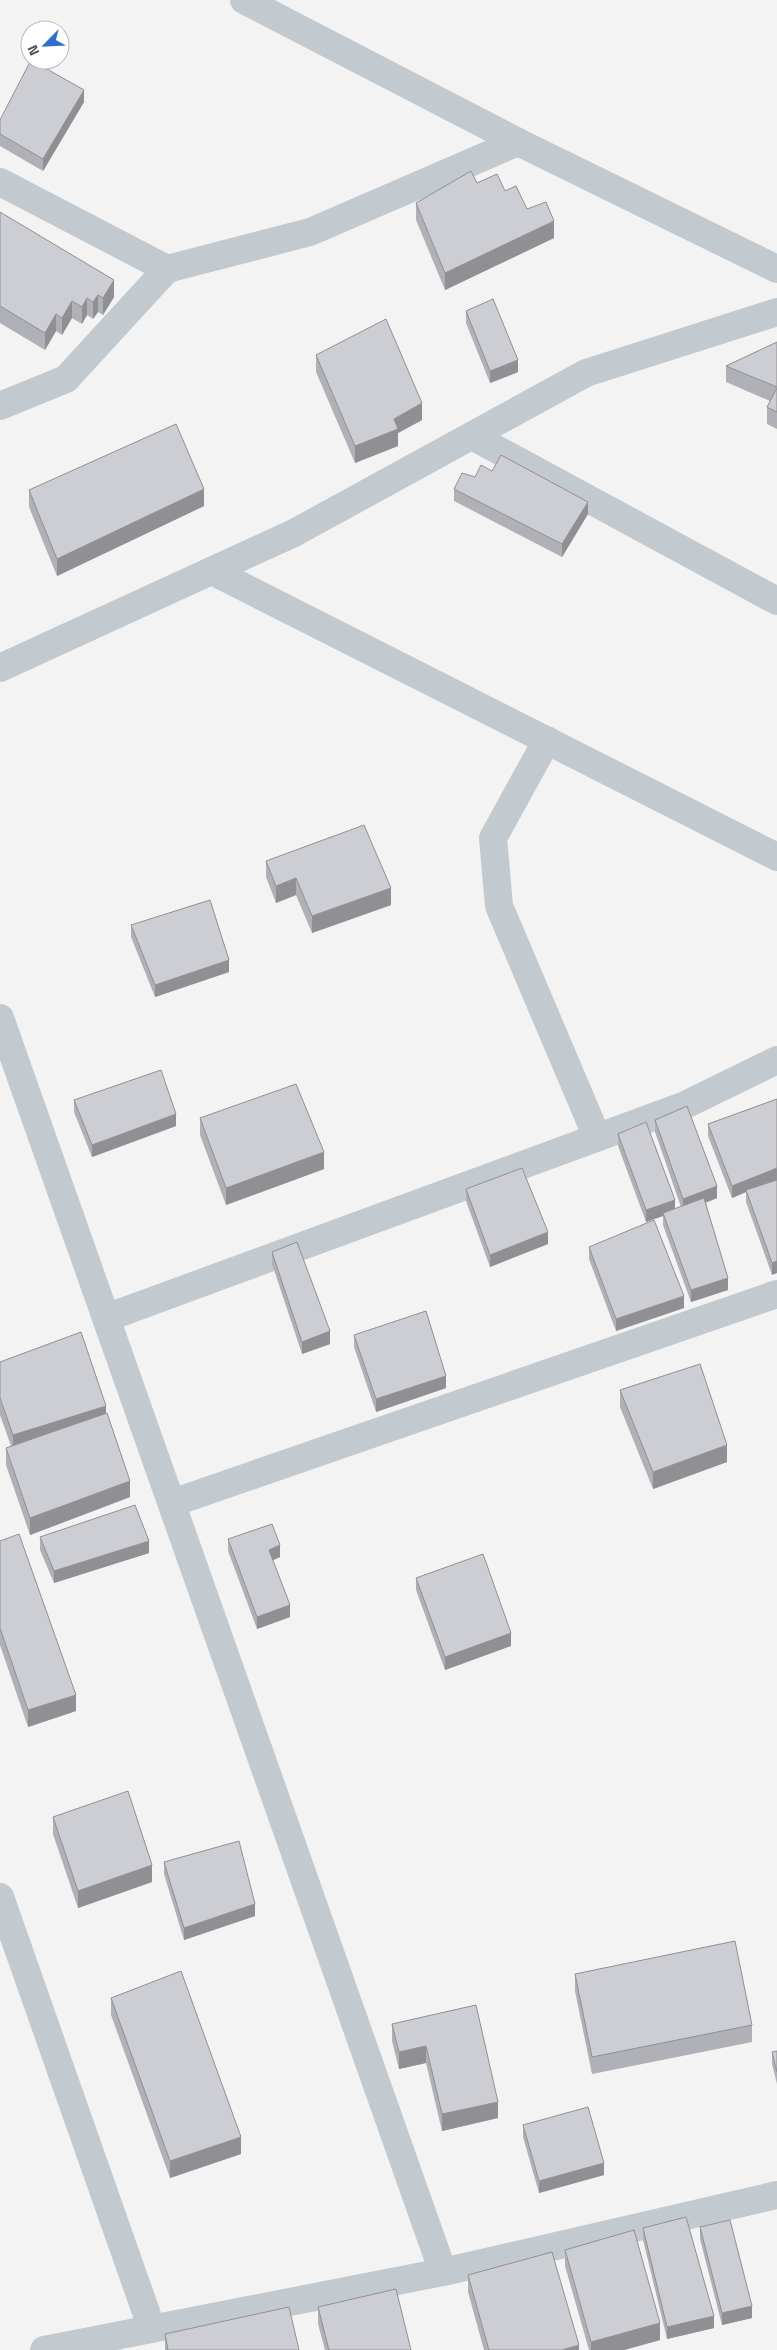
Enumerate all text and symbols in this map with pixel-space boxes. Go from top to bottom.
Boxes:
north arrow [20,20,70,70]
text: N [21,42,44,59]

